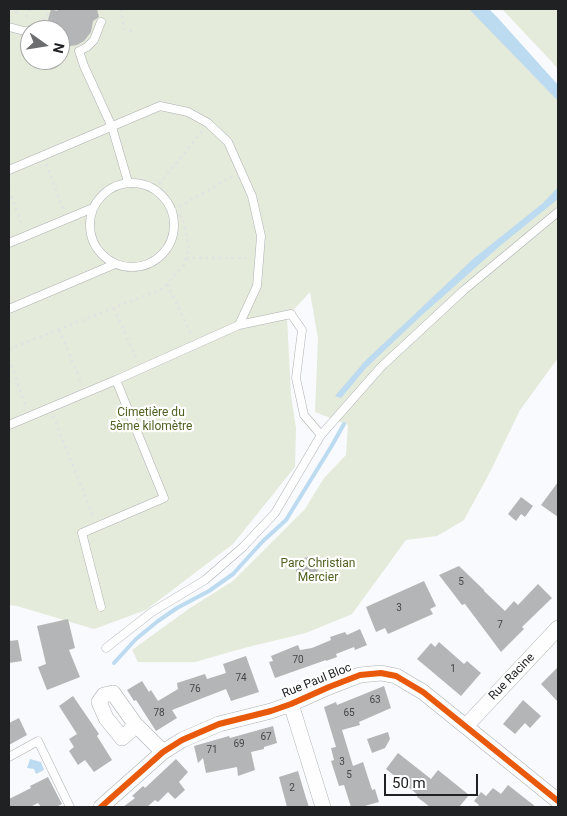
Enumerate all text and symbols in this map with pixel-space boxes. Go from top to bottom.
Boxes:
north arrow [20,20,70,70]
text: N [50,42,68,55]
park label: Cimetière du 5ème kilomètre [110,406,192,434]
park label: Parc Christian Mercier [281,557,355,585]
house number: 5 [458,576,464,588]
house number: 3 [396,602,402,614]
house number: 7 [497,619,503,631]
street label: Rue Racine [486,651,538,703]
house number: 70 [292,654,304,666]
street label: Rue Paul Bloc [280,661,354,701]
house number: 1 [450,663,456,675]
house number: 74 [235,672,247,684]
house number: 76 [189,683,201,695]
house number: 63 [369,694,381,706]
house number: 78 [153,707,165,719]
house number: 65 [343,707,355,719]
house number: 67 [260,731,272,743]
house number: 69 [233,738,245,750]
house number: 71 [206,744,218,756]
house number: 3 [339,756,345,768]
scale bar [387,764,481,796]
house number: 5 [346,769,352,781]
text: 50 m [392,774,426,792]
house number: 2 [289,782,295,794]

